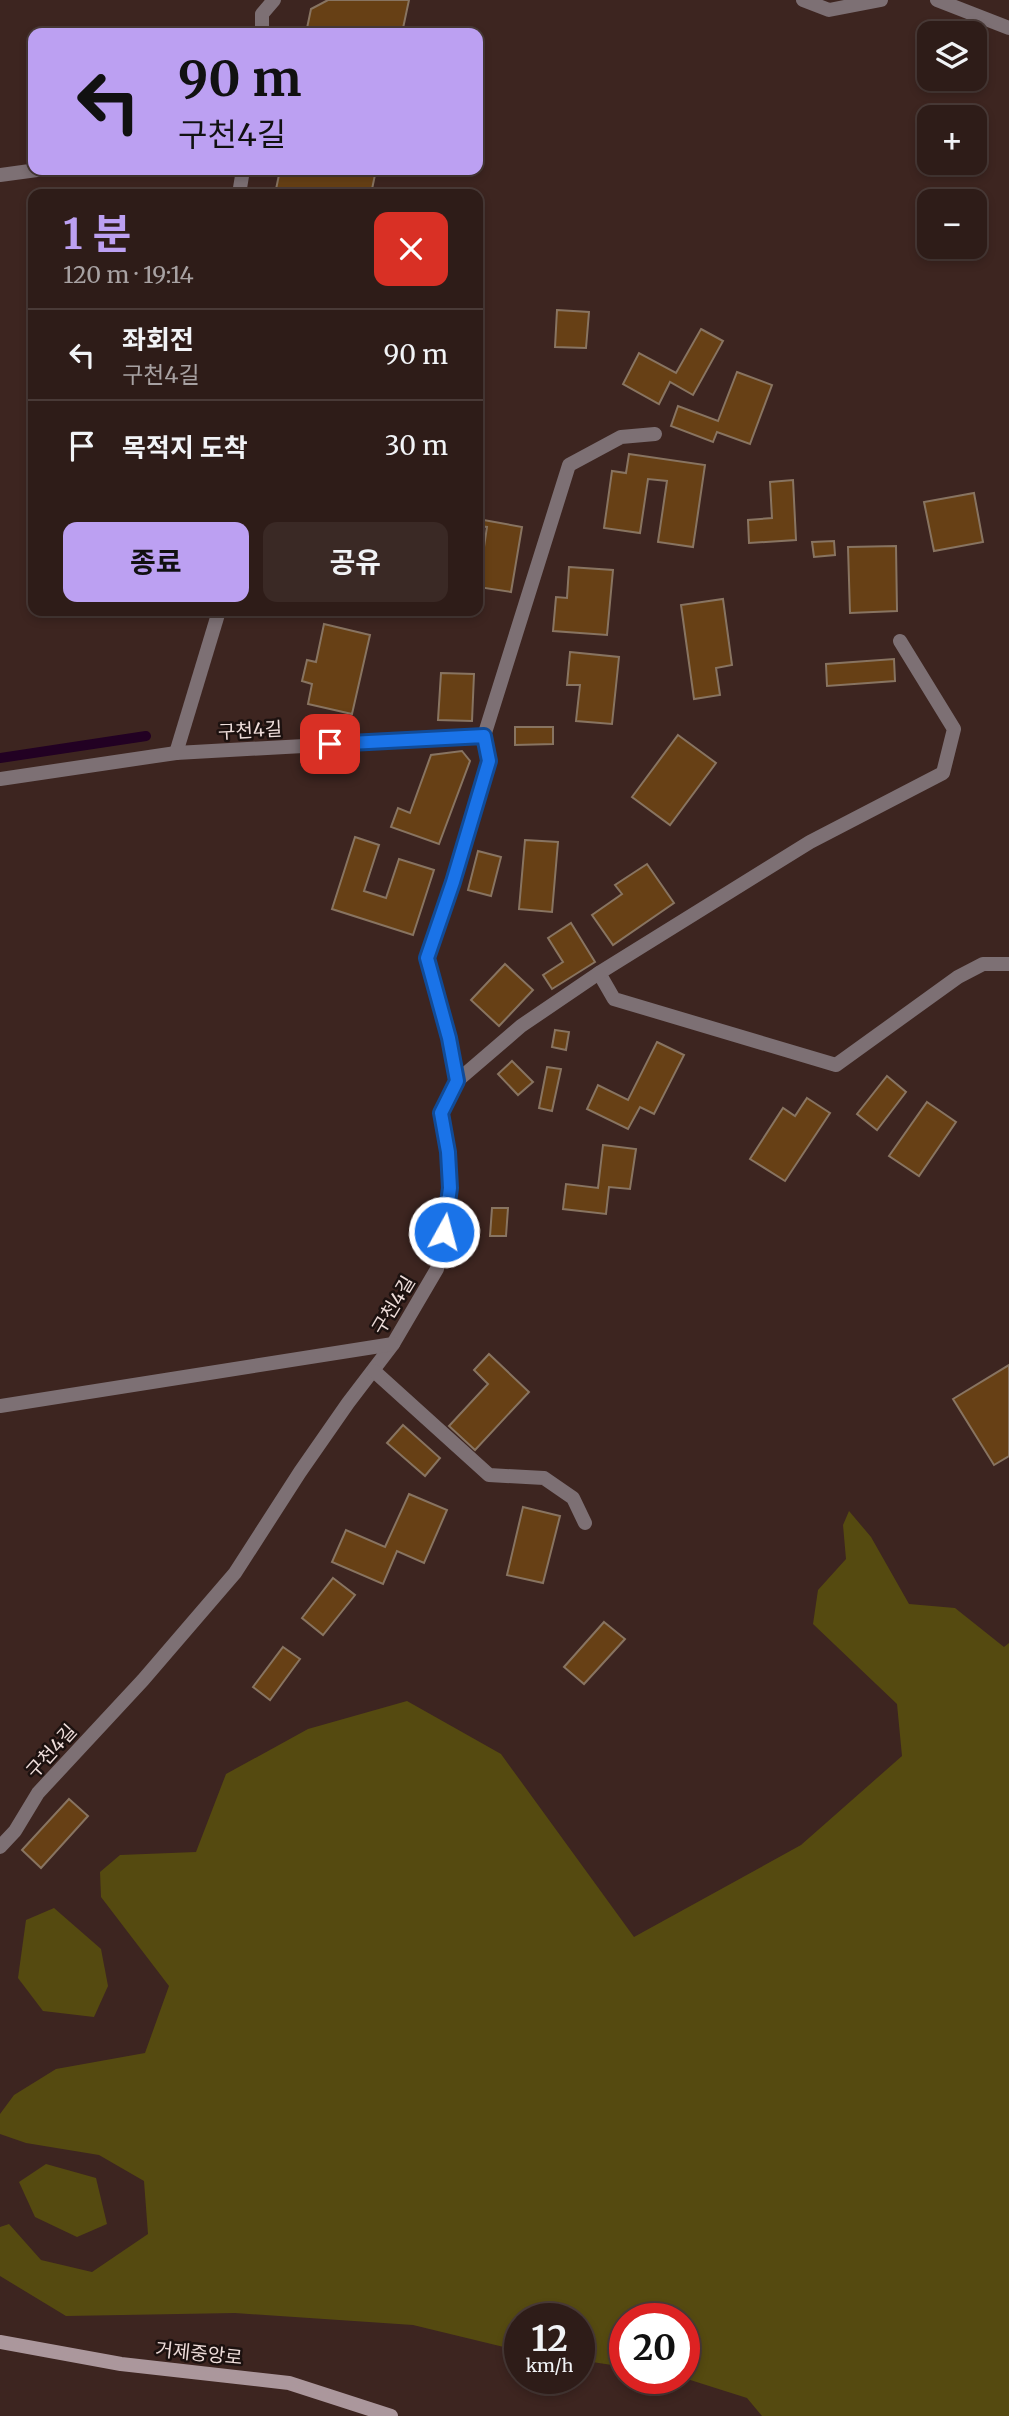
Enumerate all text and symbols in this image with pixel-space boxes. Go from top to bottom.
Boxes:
map controls [917,21,987,259]
button: layers [917,21,987,91]
text: 90 m [178,48,302,109]
icon: left [63,56,154,147]
button: + [917,105,987,175]
text: 구천4길 [178,115,286,155]
button: − [917,189,987,259]
text: 1 분 [63,208,131,260]
button: close [374,212,448,286]
text: 120 m · 19:14 [63,260,194,289]
text: 좌회전 [122,323,194,356]
icon: left [63,336,101,374]
text: 90 m [384,338,448,371]
text: 구천4길 [122,360,200,389]
icon: arrive [63,427,101,465]
text: 30 m [385,429,448,462]
text: 목적지 도착 [122,431,248,464]
button: 종료 [63,522,249,602]
button: 공유 [263,522,448,602]
pin [300,714,360,774]
street label: 구천4길 [217,716,283,744]
icon: arrive [311,725,349,763]
position arrow [407,1195,481,1269]
street label: 구천4길 [366,1271,420,1339]
street label: 구천4길 [21,1719,81,1783]
speed limit sign: 20 [609,2303,700,2394]
text: 12 [531,2317,568,2361]
street label: 거제중앙로 [154,2336,244,2370]
text: km/h [526,2354,573,2377]

